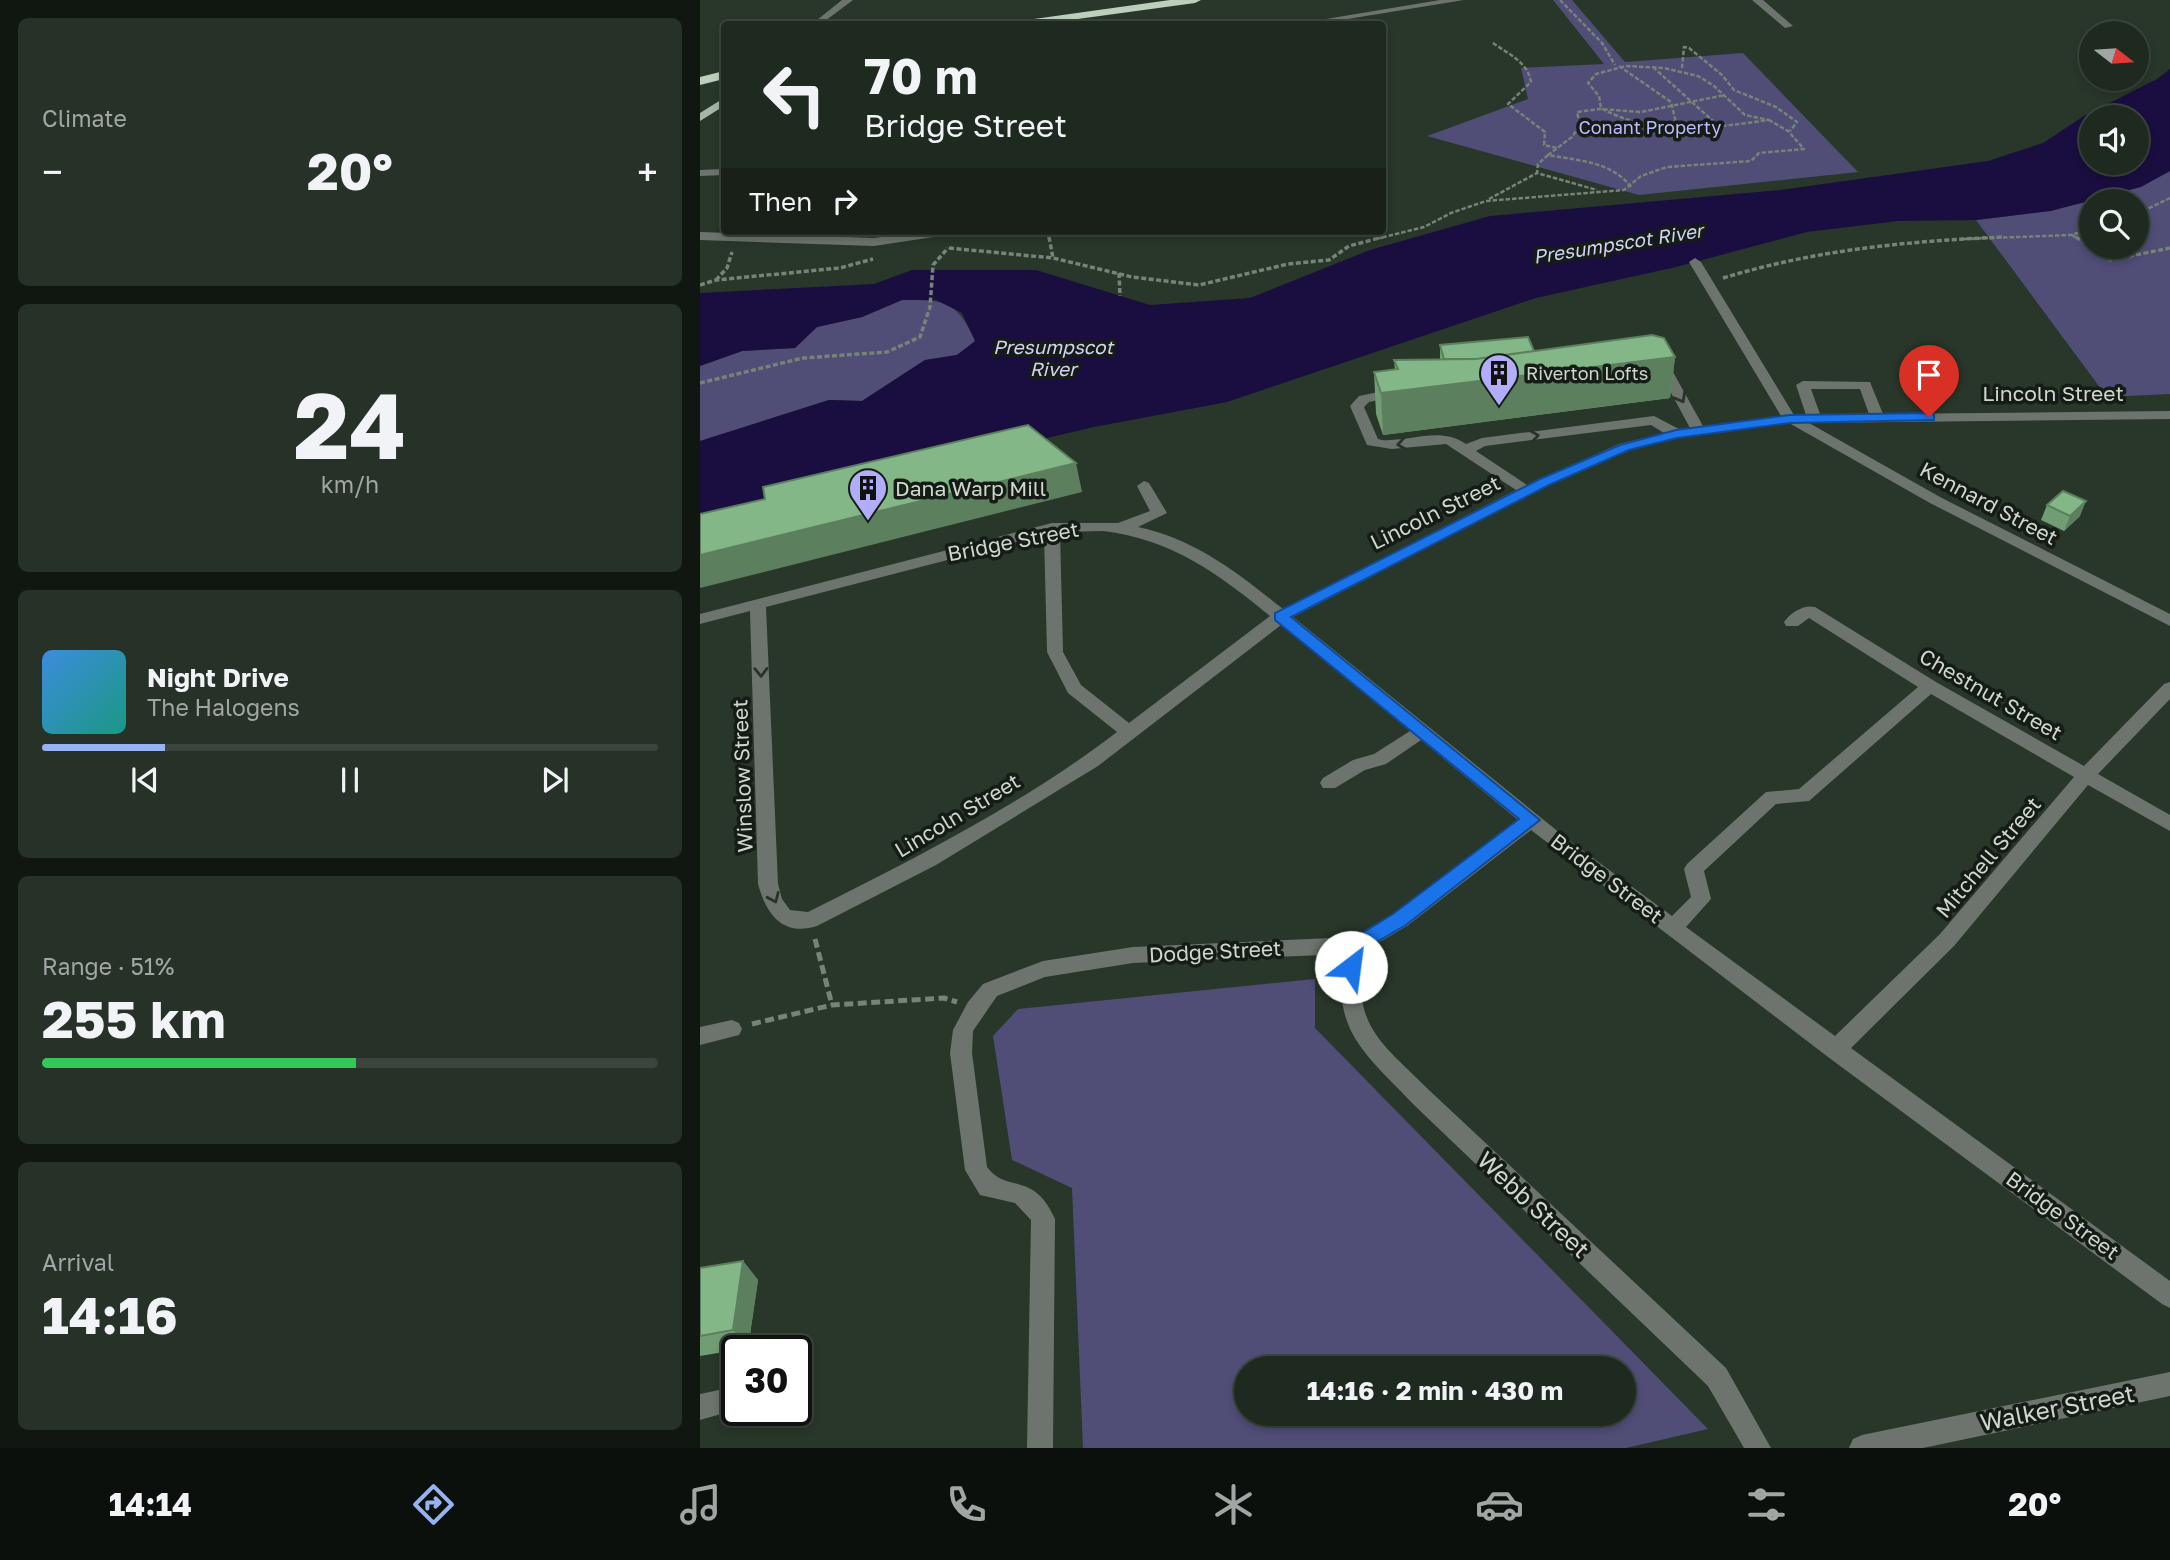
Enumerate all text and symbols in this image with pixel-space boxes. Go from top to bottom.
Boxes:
north arrow [2079,21,2149,91]
map controls [2079,21,2149,259]
text: 70 m [864,46,978,105]
icon: left [749,49,840,140]
text: Climate [42,104,127,132]
button: sound [2079,105,2149,175]
text: Bridge Street [864,106,1067,144]
park label: Conant Property [1579,116,1721,138]
text: 20° [307,139,393,201]
text: − [42,149,63,194]
text: + [637,149,658,194]
icon: right [826,182,864,220]
text: Then [749,186,812,217]
button: search [2079,189,2149,259]
water label: Presumpscot River [1531,218,1707,268]
water label: Presumpscot River [993,335,1115,380]
pin [1899,345,1959,417]
building icon: Riverton Lofts [1478,352,1520,407]
icon: arrive [1910,356,1948,394]
place label: Riverton Lofts [1526,362,1648,384]
text: 24 [294,370,406,479]
street label: Lincoln Street [1982,380,2124,406]
one-way arrow [1673,391,1686,403]
one-way arrow [1528,429,1540,444]
one-way arrow [1397,436,1408,451]
street label: Kennard Street [1916,456,2062,550]
building icon: Dana Warp Mill [847,467,889,522]
street label: Lincoln Street [1366,469,1504,555]
text: km/h [321,470,379,498]
place label: Dana Warp Mill [895,475,1046,501]
street label: Bridge Street [945,516,1081,566]
street label: Chestnut Street [1915,643,2067,745]
text: Night Drive [147,662,289,693]
one-way arrow [753,667,769,678]
text: The Halogens [147,693,300,721]
street label: Winslow Street [726,699,758,853]
icon: previous [126,761,164,799]
icon: pause [331,761,369,799]
icon: next [536,761,574,799]
street label: Lincoln Street [890,767,1024,863]
street label: Mitchell Street [1930,791,2046,923]
street label: Bridge Street [1546,828,1668,928]
one-way arrow [765,891,779,903]
position arrow [1314,930,1388,1004]
street label: Dodge Street [1148,935,1282,967]
text: Range · 51% [42,952,174,980]
text: 255 km [42,987,226,1049]
street label: Webb Street [1472,1145,1596,1263]
street label: Bridge Street [2001,1165,2125,1265]
text: Arrival [42,1248,114,1276]
text: 14:16 [42,1283,178,1345]
speed limit sign: 30 [721,1335,812,1426]
text: 14:16 · 2 min · 430 m [1307,1375,1563,1406]
street label: Walker Street [1977,1378,2137,1436]
icon: directions [409,1480,458,1529]
icon: music [676,1480,725,1529]
icon: phone [942,1480,991,1529]
icon: climate [1209,1480,1258,1529]
icon: car [1475,1480,1524,1529]
icon: filters [1742,1480,1791,1529]
text: 14:14 [109,1485,192,1523]
text: 20° [2008,1485,2061,1523]

